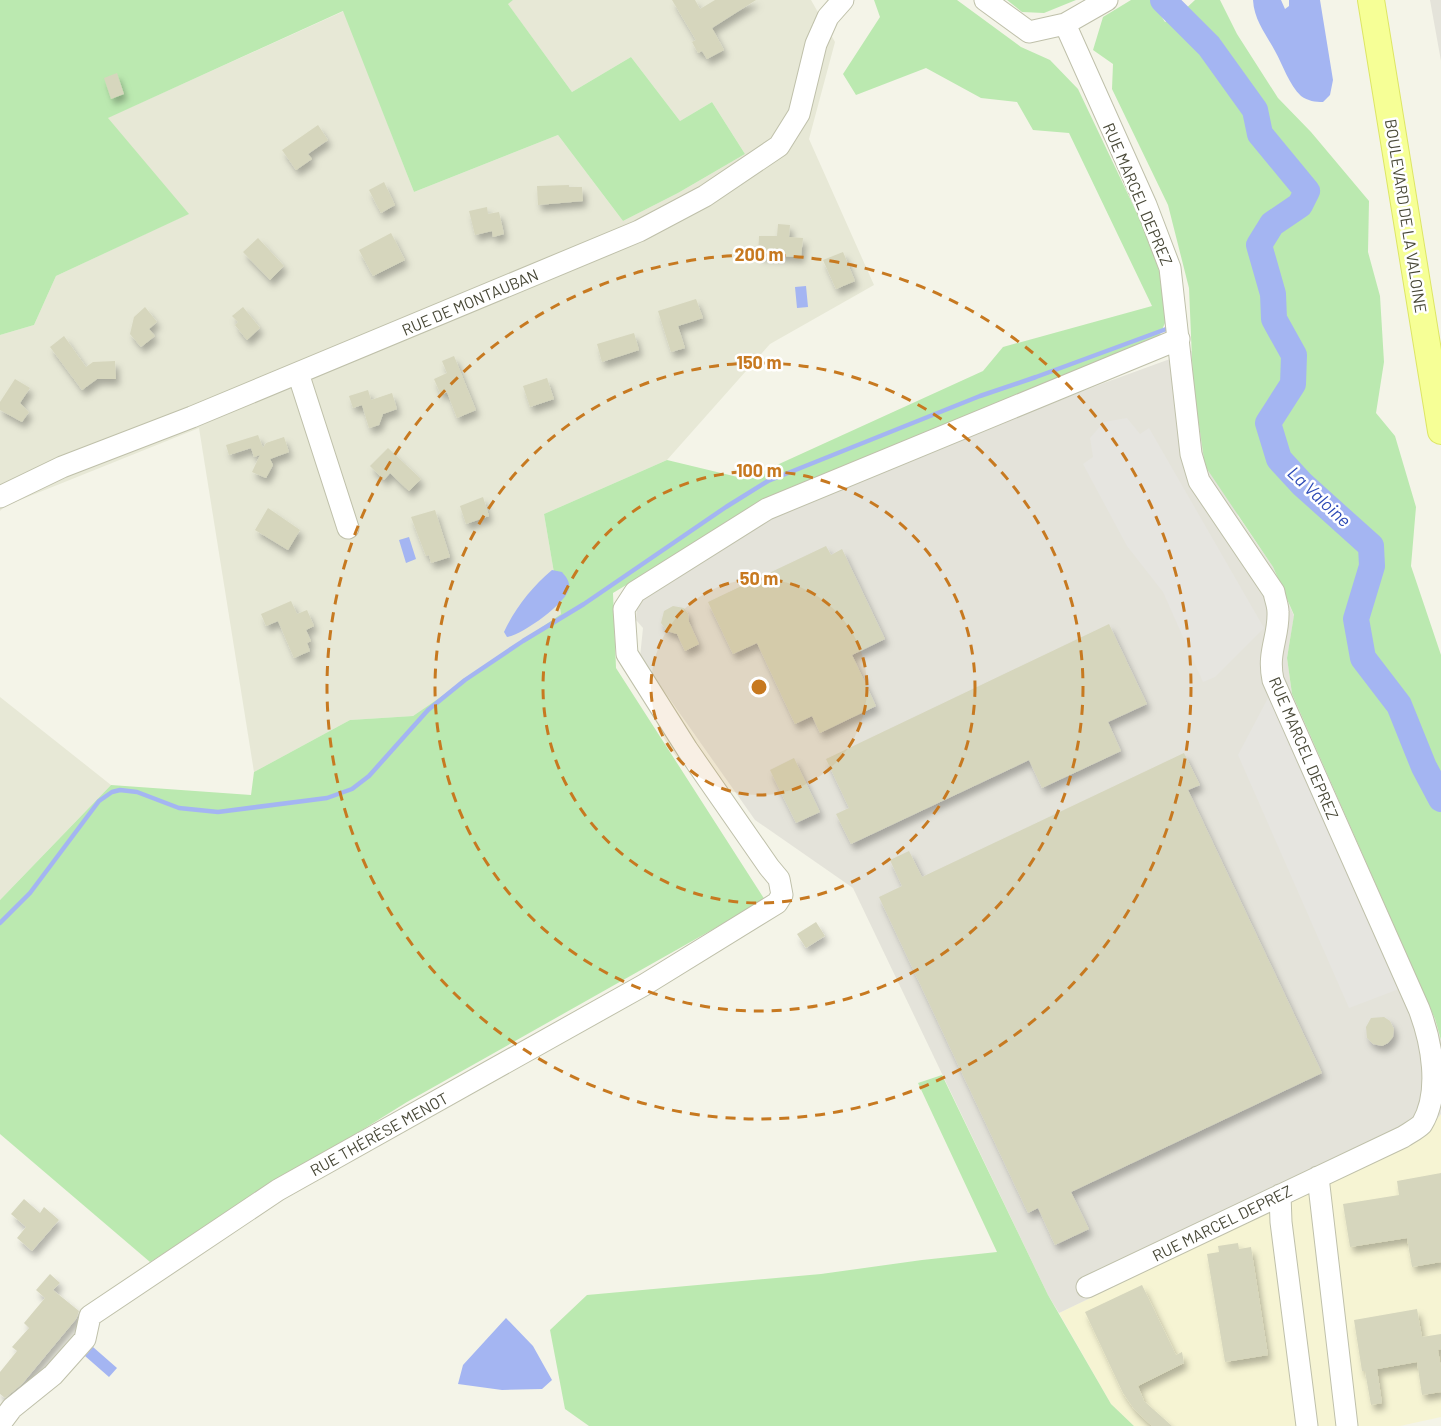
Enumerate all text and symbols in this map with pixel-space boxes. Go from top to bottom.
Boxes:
street label: BOULEVARD DE LA VALOINE [1382,117,1431,314]
street label: RUE MARCEL DEPREZ [1100,120,1177,268]
text: 200 m [734,243,784,265]
street label: RUE DE MONTAUBAN [399,264,541,339]
text: 150 m [737,351,781,373]
text: 100 m [736,459,782,481]
water label: La Valoine [1283,461,1356,531]
text: 50 m [740,567,778,589]
street label: RUE MARCEL DEPREZ [1266,674,1343,822]
centre of rings [749,677,769,697]
street label: RUE THÉRÈSE MENOT [306,1088,451,1179]
street label: RUE MARCEL DEPREZ [1149,1180,1295,1265]

